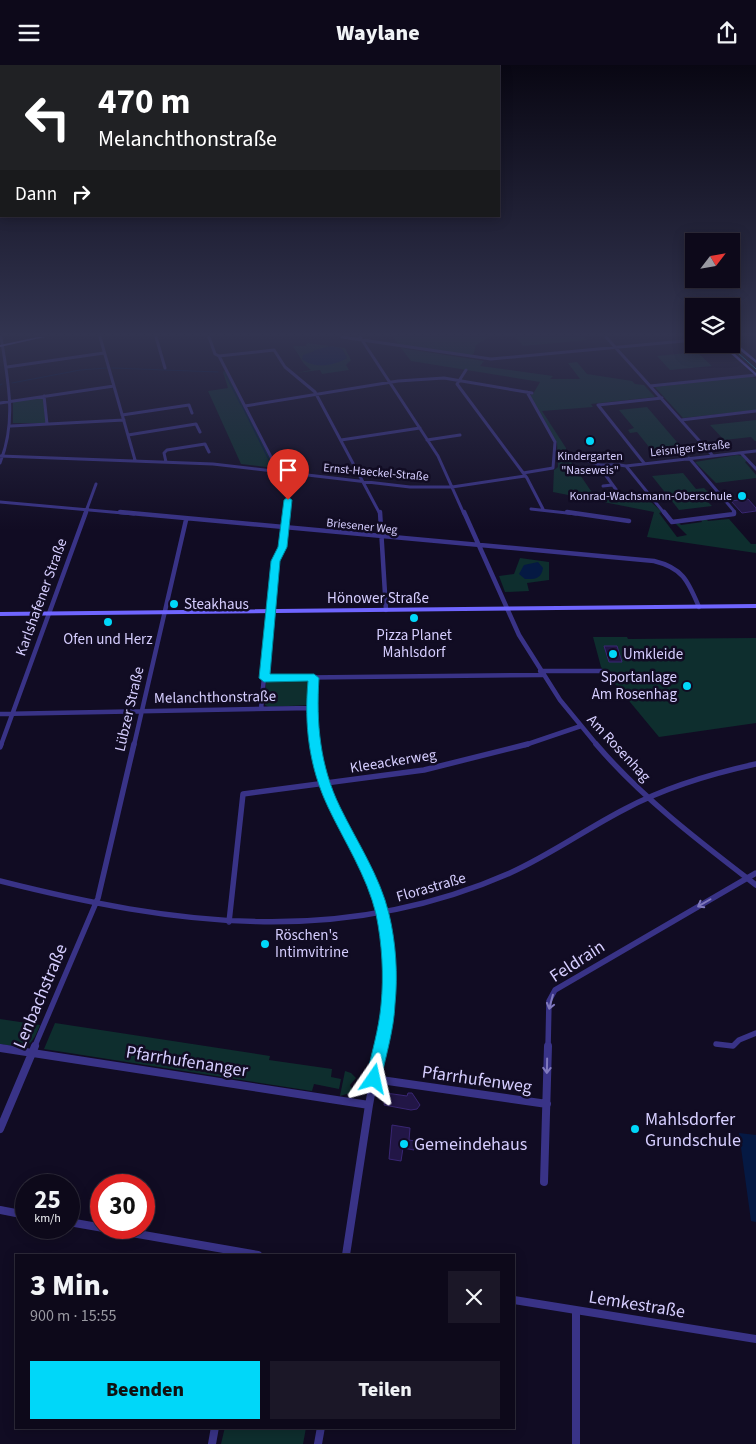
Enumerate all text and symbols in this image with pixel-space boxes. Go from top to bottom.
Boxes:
text: Waylane [336,17,420,49]
icon: menu [15,19,43,47]
icon: share [713,19,741,47]
text: 470 m [98,77,190,127]
icon: left [15,85,80,150]
text: Melanchthonstraße [98,123,277,155]
icon: right [67,180,95,208]
text: Dann [15,181,57,208]
north arrow [685,233,740,287]
map controls [685,233,740,353]
button: layers [685,298,740,353]
marker: Kindergarten "Naseweis" [584,435,596,447]
street label: Leisniger Straße [649,436,731,461]
place label: Kindergarten "Naseweis" [557,448,623,479]
pin [267,449,309,500]
icon: arrive [274,456,302,484]
street label: Ernst-Haeckel-Straße [322,459,429,486]
place label: Konrad-Wachsmann-Oberschule [569,488,732,505]
marker: Konrad-Wachsmann-Oberschule [736,490,748,502]
street label: Briesener Weg [326,514,398,539]
street label: Karlshafener Straße [10,535,73,659]
street label: Hönower Straße [327,588,429,609]
place label: Steakhaus [184,594,249,615]
marker: Steakhaus [168,598,180,610]
marker: Pizza Planet Mahlsdorf [408,612,420,624]
marker: Ofen und Herz [102,616,114,628]
place label: Pizza Planet Mahlsdorf [376,625,452,663]
place label: Ofen und Herz [63,629,153,650]
place label: Umkleide [623,644,683,665]
marker: Umkleide [607,648,619,660]
street label: Lübzer Straße [110,665,149,754]
place label: Sportanlage Am Rosenhag [592,667,677,705]
marker: Sportanlage Am Rosenhag [681,680,693,692]
street label: Melanchthonstraße [154,686,276,709]
street label: Am Rosenhag [582,710,656,787]
street label: Kleeackerweg [348,744,438,779]
street label: Florastraße [394,868,468,907]
one-way arrow [697,898,712,908]
place label: Röschen's Intimvitrine [275,925,349,963]
street label: Feldrain [545,934,610,989]
marker: Röschen's Intimvitrine [259,938,271,950]
street label: Lenbachstraße [7,940,74,1052]
one-way arrow [546,994,555,1010]
street label: Pfarrhufenanger [124,1040,250,1084]
position arrow [347,1052,399,1104]
one-way arrow [543,1058,552,1074]
street label: Pfarrhufenweg [420,1059,534,1100]
place label: Mahlsdorfer Grundschule [645,1107,741,1153]
marker: Mahlsdorfer Grundschule [629,1123,641,1135]
place label: Gemeindehaus [414,1132,527,1157]
marker: Gemeindehaus [398,1138,410,1150]
speed limit sign: 30 [90,1174,155,1239]
text: 25 [34,1182,61,1218]
text: km/h [34,1210,61,1227]
text: 3 Min. [30,1264,110,1307]
button: close [448,1271,500,1323]
street label: Lemkestraße [587,1285,687,1324]
text: 900 m · 15:55 [30,1305,117,1327]
button: Beenden [30,1361,260,1419]
button: Teilen [270,1361,500,1419]

